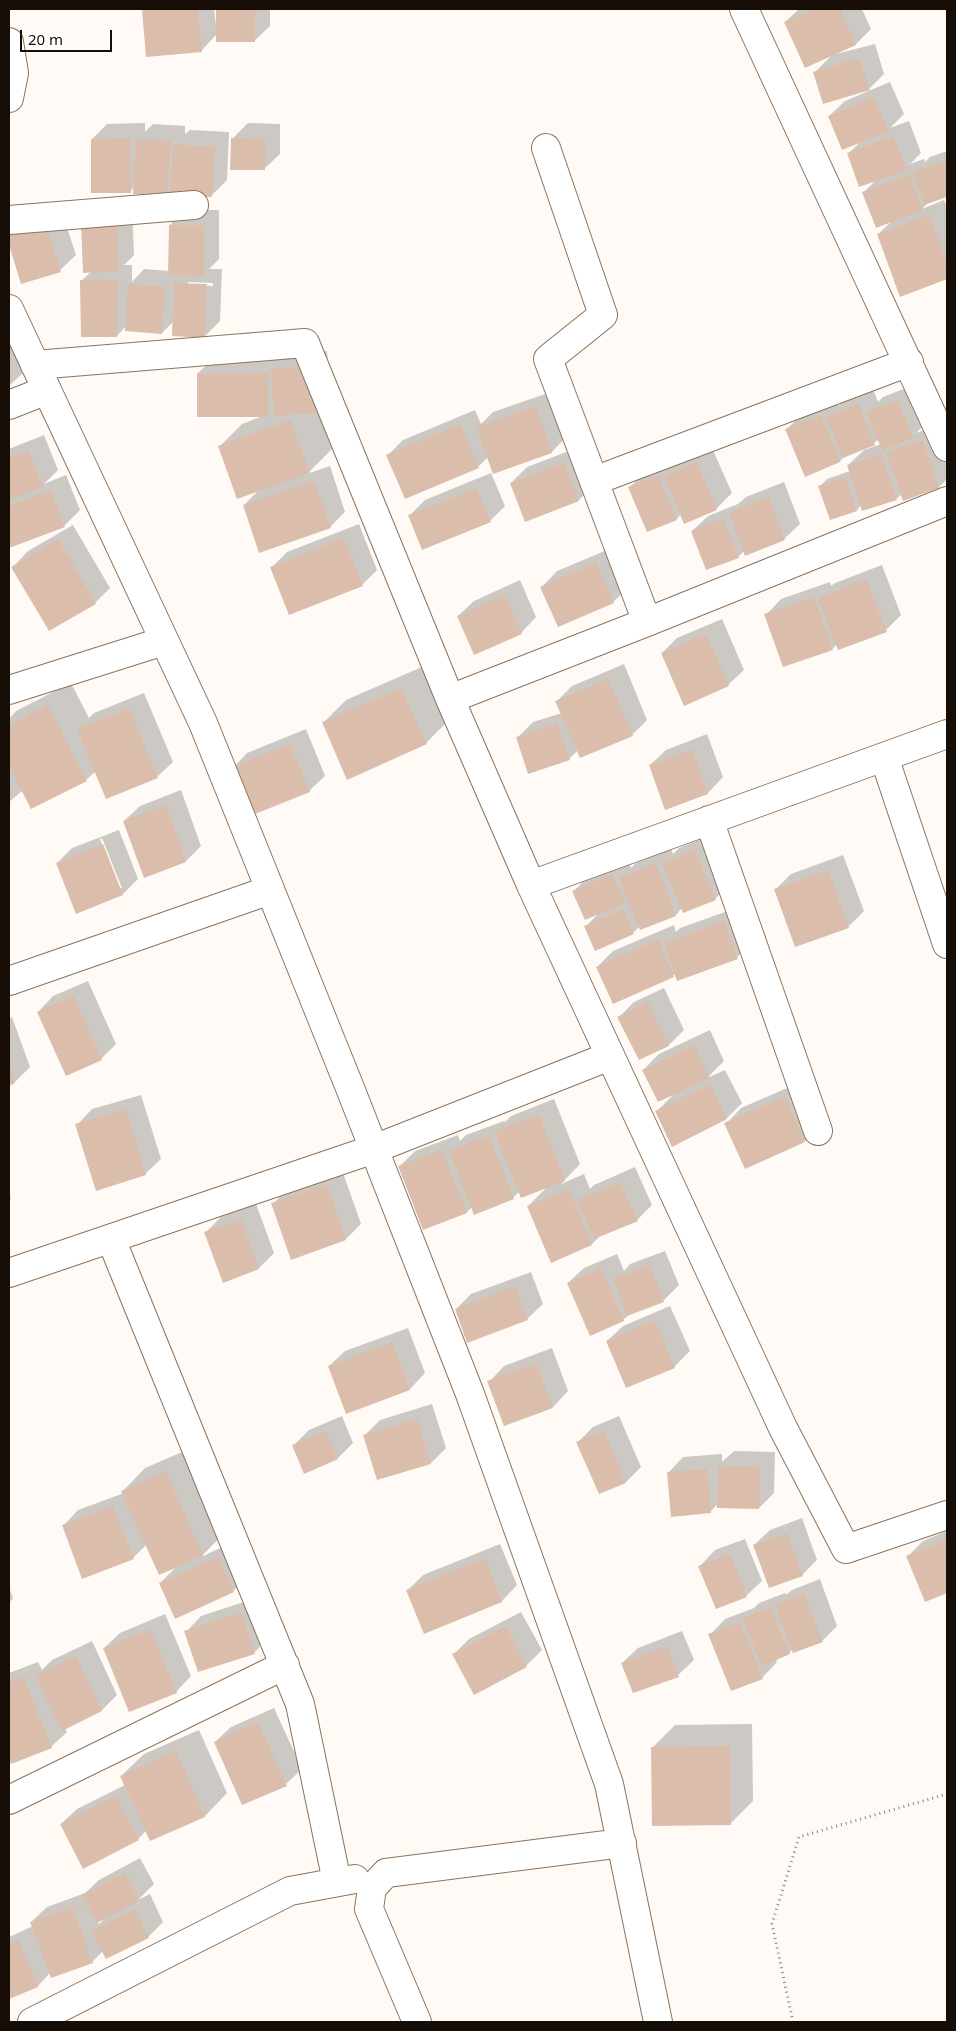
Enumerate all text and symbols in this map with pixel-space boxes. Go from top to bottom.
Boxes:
scale bar [22,20,115,52]
text: 20 m [28,29,63,49]

